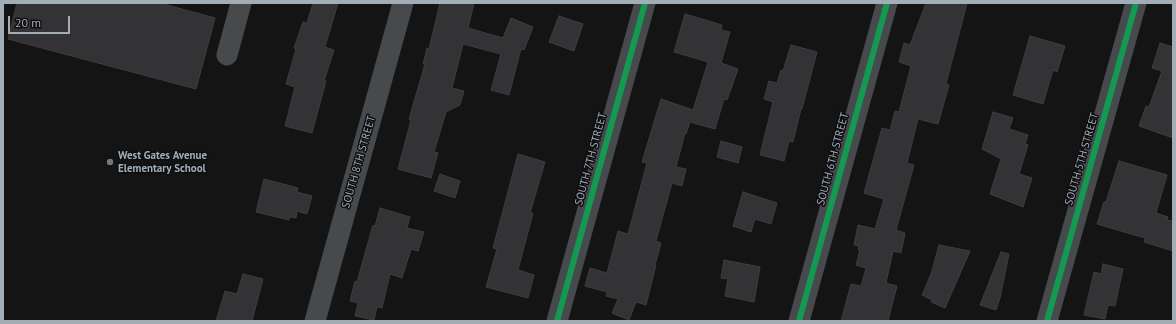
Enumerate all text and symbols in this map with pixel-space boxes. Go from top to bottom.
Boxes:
scale bar [10,8,72,34]
text: 20 m [15,15,41,30]
street label: SOUTH 7TH STREET [572,111,610,207]
street label: SOUTH 6TH STREET [814,111,852,207]
street label: SOUTH 5TH STREET [1062,111,1102,207]
street label: SOUTH 8TH STREET [339,114,379,210]
place label: West Gates Avenue Elementary School [118,149,207,175]
marker: West Gates Avenue Elementary School [105,157,115,167]

